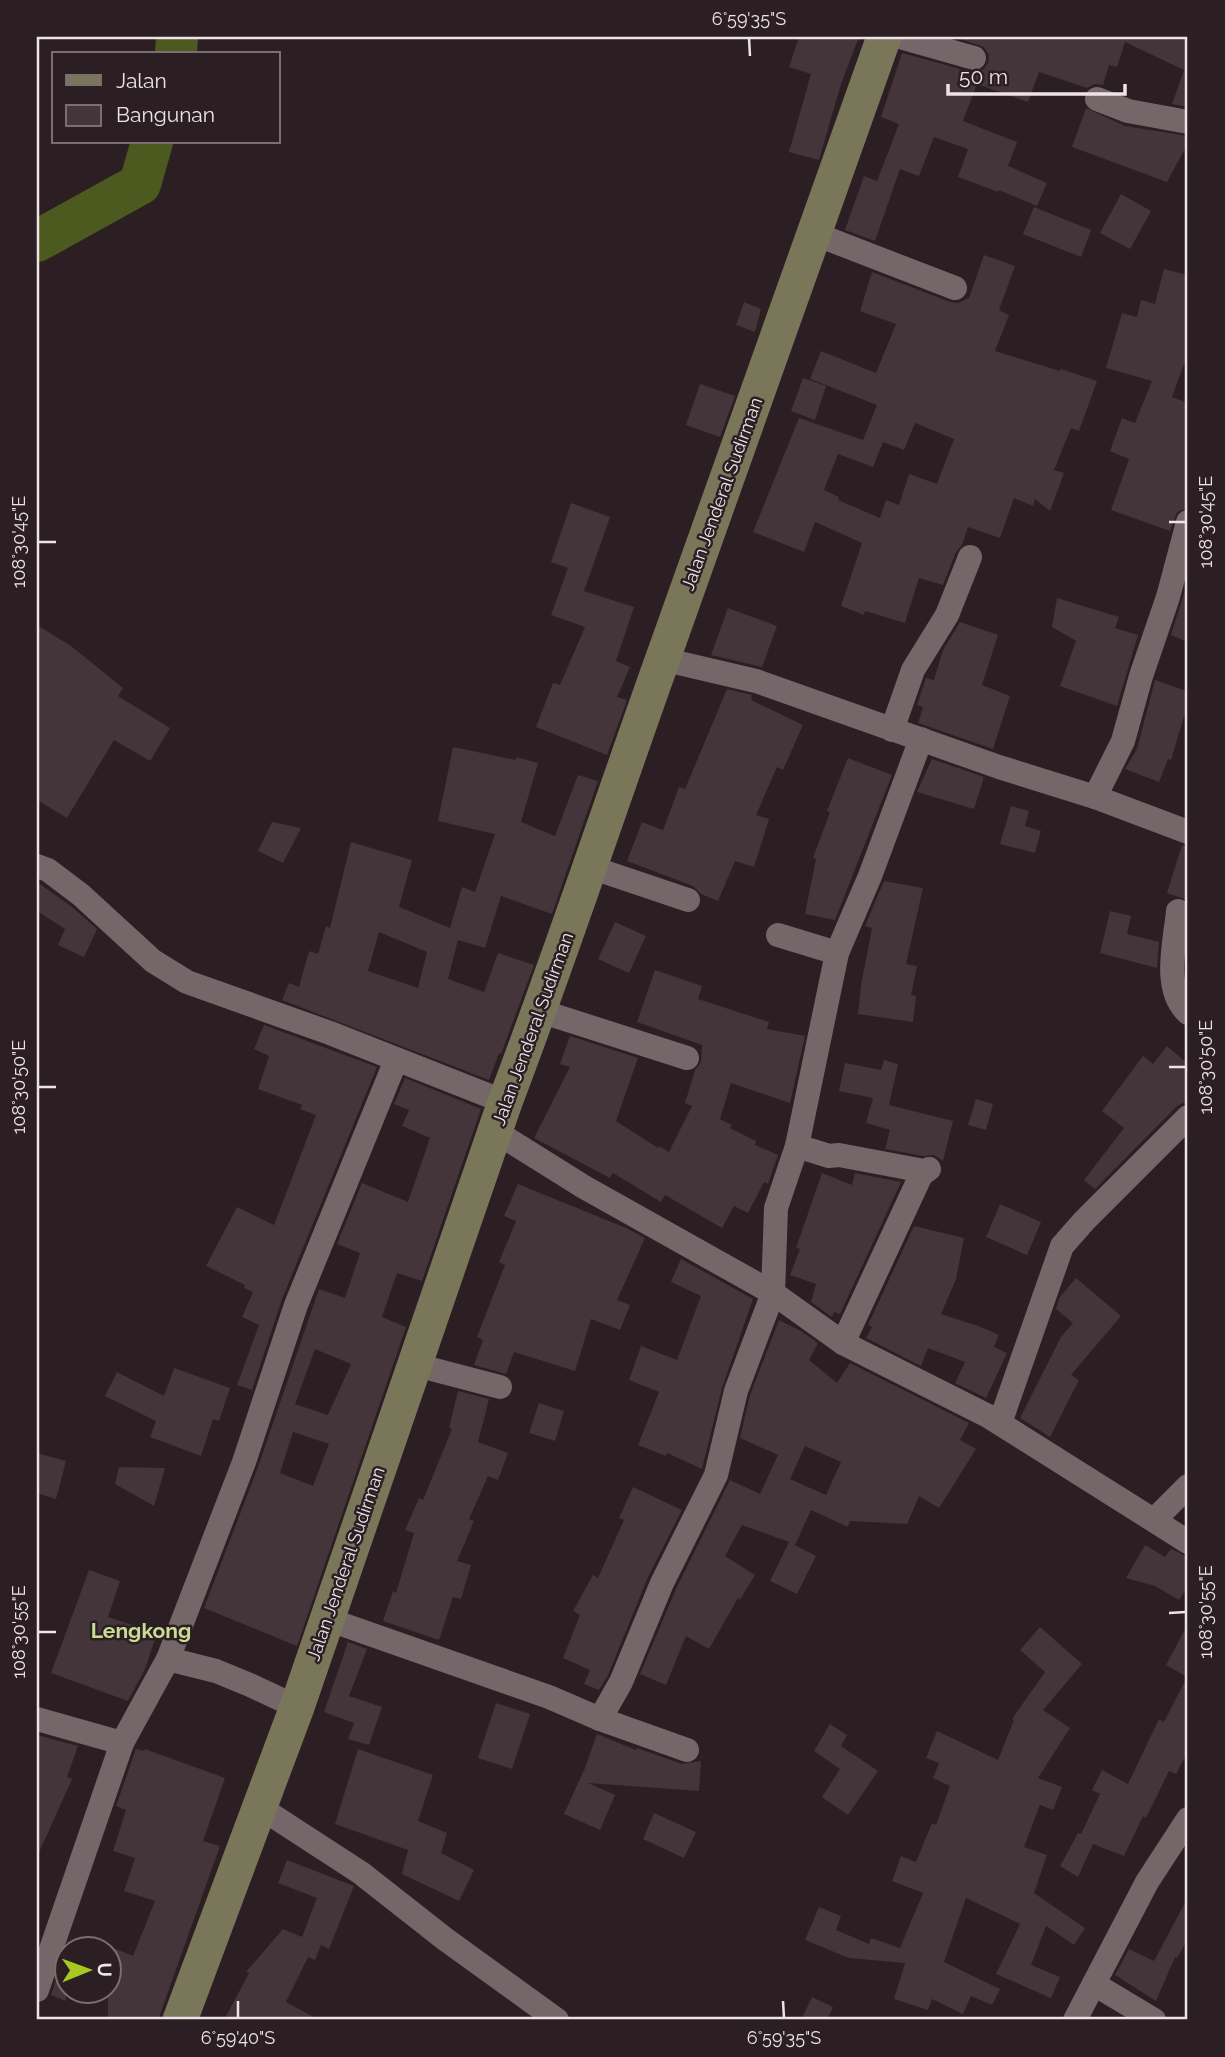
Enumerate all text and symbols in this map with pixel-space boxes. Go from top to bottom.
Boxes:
text: 6°59'35"S [712,8,786,29]
legend [52,52,280,144]
scale bar [948,52,1125,96]
text: 50 m [959,64,1008,89]
text: Jalan [116,68,167,93]
text: Bangunan [116,102,215,127]
street label: Jalan Jenderal Sudirman [677,394,766,593]
text: 108°30'45"E [1195,476,1216,568]
text: 108°30'45"E [8,496,29,588]
street label: Jalan Jenderal Sudirman [488,929,577,1128]
text: 108°30'50"E [1195,1020,1216,1114]
text: 108°30'50"E [8,1040,29,1134]
street label: Jalan Jenderal Sudirman [302,1464,389,1664]
text: 108°30'55"E [1195,1565,1216,1659]
text: 108°30'55"E [8,1585,29,1679]
district label: Lengkong [91,1618,191,1643]
north arrow [52,1934,122,2004]
text: U [94,1962,116,1977]
text: 6°59'40"S [201,2027,275,2048]
text: 6°59'35"S [747,2027,821,2048]

